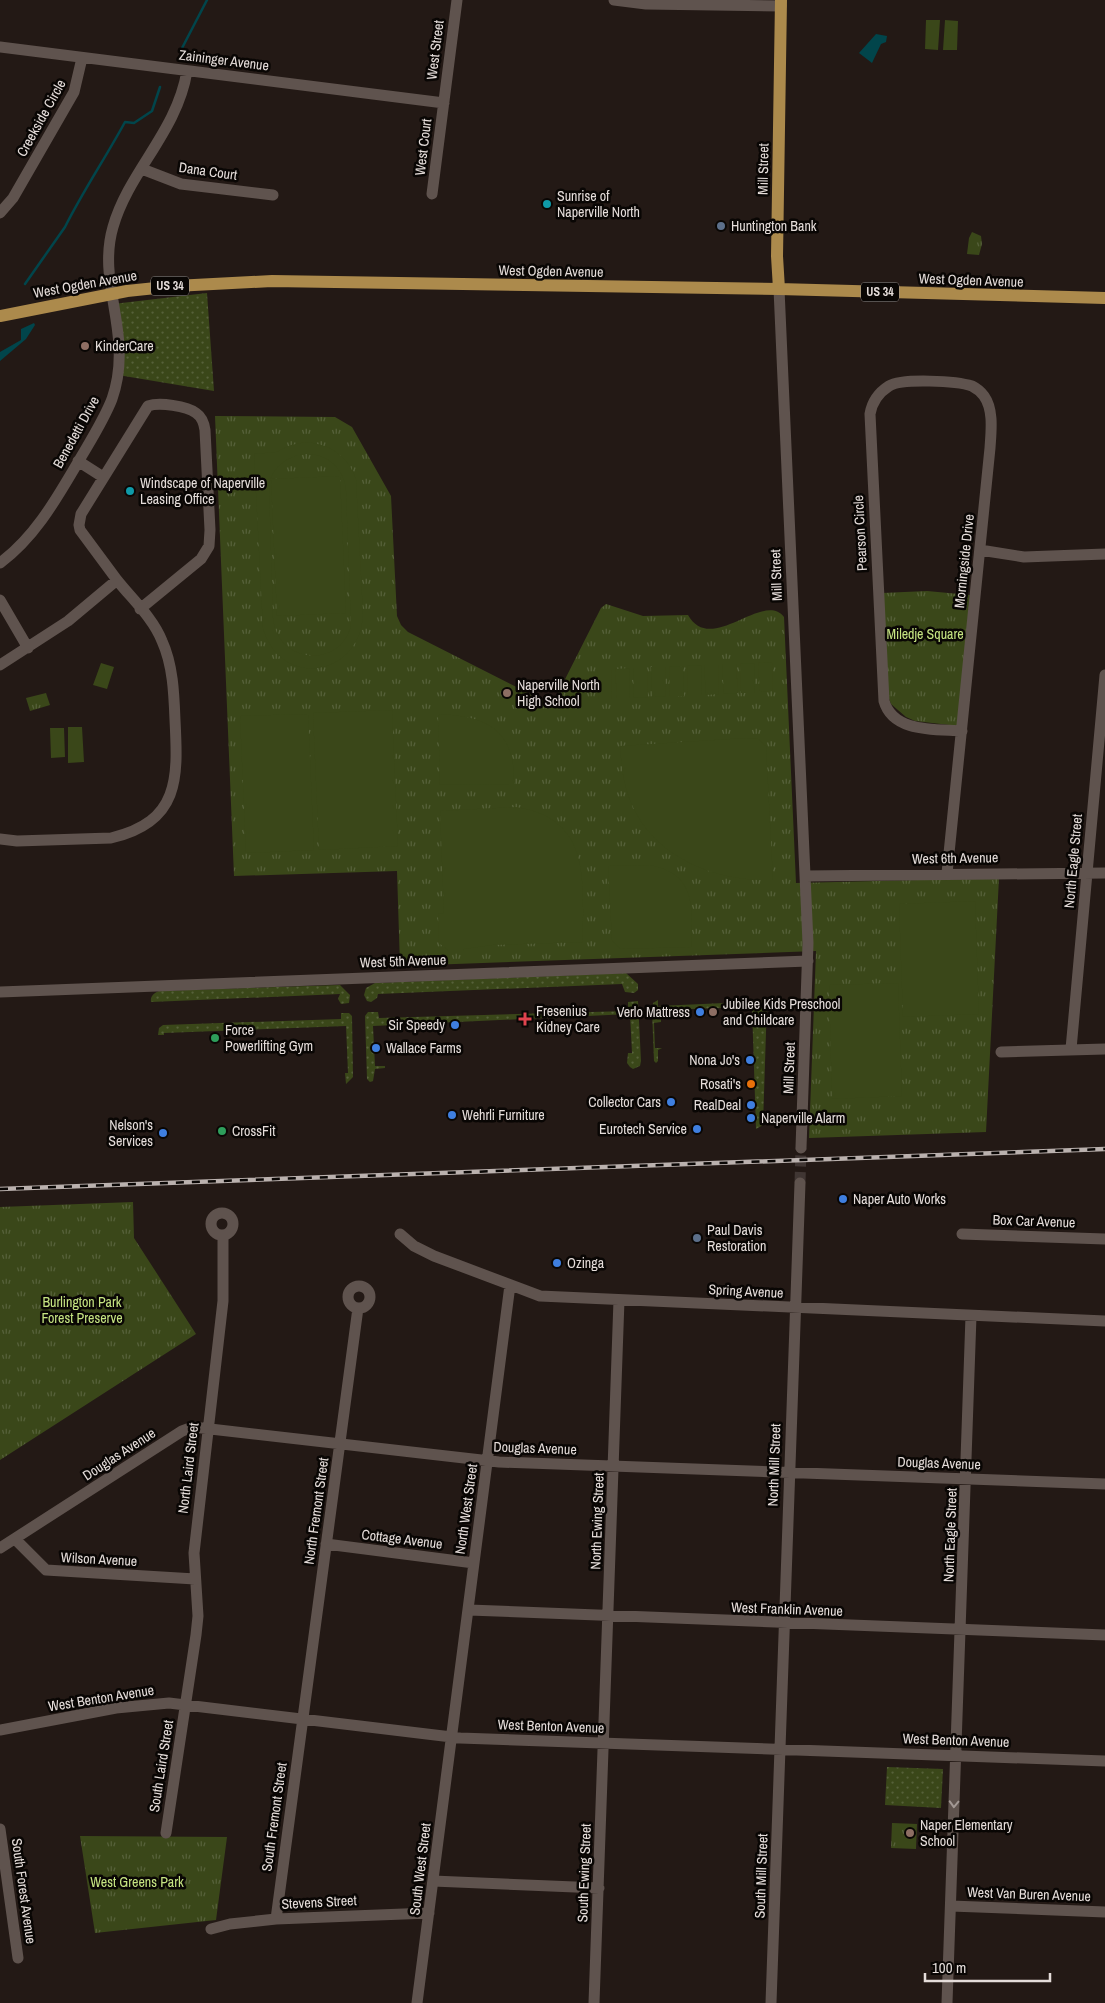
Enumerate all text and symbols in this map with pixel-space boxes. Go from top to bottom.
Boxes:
street label: West Street [422,19,448,81]
street label: Zaininger Avenue [178,46,270,74]
street label: Creekside Circle [12,76,70,160]
street label: West Court [411,118,435,176]
street label: Mill Street [754,143,772,195]
street label: Dana Court [178,158,238,184]
place label: Sunrise of Naperville North [557,187,640,221]
marker: Sunrise of Naperville North [541,198,553,210]
place label: Huntington Bank [731,217,817,235]
marker: Huntington Bank [715,220,727,232]
street label: West Ogden Avenue [498,261,604,281]
street label: West Ogden Avenue [32,266,138,302]
street label: West Ogden Avenue [918,269,1024,291]
road number: US 34 [151,276,189,296]
road number: US 34 [861,282,899,302]
place label: KinderCare [95,337,154,355]
marker: KinderCare [79,340,91,352]
street label: Benedetti Drive [49,393,103,471]
place label: Windscape of Naperville Leasing Office [140,474,265,508]
marker: Windscape of Naperville Leasing Office [124,485,136,497]
street label: Pearson Circle [849,495,871,571]
street label: Morningside Drive [950,513,978,609]
street label: Mill Street [766,549,786,601]
park label: Miledje Square [886,625,964,643]
place label: Naperville North High School [517,676,600,710]
marker: Naperville North High School [501,687,513,699]
street label: North Eagle Street [1060,813,1086,909]
street label: West 6th Avenue [912,848,998,868]
street label: West 5th Avenue [360,950,446,972]
place label: Jubilee Kids Preschool and Childcare [723,995,840,1029]
place label: Fresenius Kidney Care [536,1002,600,1036]
place label: Verlo Mattress [617,1003,690,1021]
marker: Verlo Mattress [694,1006,706,1018]
marker: Jubilee Kids Preschool and Childcare [707,1006,719,1018]
marker: Fresenius Kidney Care [518,1012,532,1026]
place label: Sir Speedy [388,1016,445,1034]
marker: Sir Speedy [449,1019,461,1031]
place label: Force Powerlifting Gym [225,1021,313,1055]
marker: Force Powerlifting Gym [209,1032,221,1044]
place label: Wallace Farms [386,1039,462,1057]
marker: Wallace Farms [370,1042,382,1054]
street label: Mill Street [779,1042,799,1094]
place label: Nona Jo's [689,1051,740,1069]
marker: Nona Jo's [744,1054,756,1066]
place label: Rosati's [700,1075,741,1093]
marker: Rosati's [745,1078,757,1090]
place label: Collector Cars [588,1093,661,1111]
marker: Collector Cars [665,1096,677,1108]
place label: RealDeal [694,1096,741,1114]
marker: RealDeal [745,1099,757,1111]
place label: Wehrli Furniture [462,1106,545,1124]
marker: Wehrli Furniture [446,1109,458,1121]
place label: Naperville Alarm [761,1109,845,1127]
marker: Naperville Alarm [745,1112,757,1124]
place label: Nelson's Services [108,1116,153,1150]
place label: Eurotech Service [599,1120,687,1138]
place label: CrossFit [232,1122,275,1140]
marker: Eurotech Service [691,1123,703,1135]
marker: CrossFit [216,1125,228,1137]
marker: Nelson's Services [157,1127,169,1139]
place label: Naper Auto Works [853,1190,946,1208]
marker: Naper Auto Works [837,1193,849,1205]
street label: Box Car Avenue [992,1211,1076,1231]
place label: Paul Davis Restoration [707,1221,766,1255]
marker: Paul Davis Restoration [691,1232,703,1244]
place label: Ozinga [567,1254,605,1272]
marker: Ozinga [551,1257,563,1269]
street label: Spring Avenue [708,1280,784,1302]
park label: Burlington Park Forest Preserve [41,1293,123,1327]
street label: North Laird Street [174,1422,202,1514]
street label: North Mill Street [764,1423,784,1507]
street label: Douglas Avenue [79,1424,159,1484]
street label: Douglas Avenue [493,1438,577,1458]
street label: Douglas Avenue [897,1453,981,1473]
street label: North Fremont Street [300,1456,332,1566]
street label: North West Street [451,1463,481,1555]
street label: North Ewing Street [586,1472,608,1570]
street label: North Eagle Street [939,1487,961,1583]
street label: Cottage Avenue [360,1525,444,1553]
street label: Wilson Avenue [60,1548,138,1570]
street label: West Franklin Avenue [731,1598,843,1620]
street label: West Benton Avenue [47,1681,155,1715]
street label: West Benton Avenue [497,1715,605,1737]
street label: South Laird Street [145,1719,177,1813]
street label: West Benton Avenue [902,1729,1010,1751]
street label: South Fremont Street [257,1761,291,1873]
one-way arrow [949,1800,960,1808]
place label: Naper Elementary School [920,1816,1013,1850]
street label: South West Street [405,1822,435,1916]
street label: South Ewing Street [573,1823,595,1923]
marker: Naper Elementary School [904,1827,916,1839]
street label: South Mill Street [751,1833,771,1919]
street label: South Forest Avenue [8,1837,40,1945]
park label: West Greens Park [90,1873,184,1891]
street label: West Van Buren Avenue [967,1883,1091,1905]
street label: Stevens Street [281,1891,357,1913]
scale bar [925,1950,1050,1982]
text: 100 m [932,1957,966,1978]

